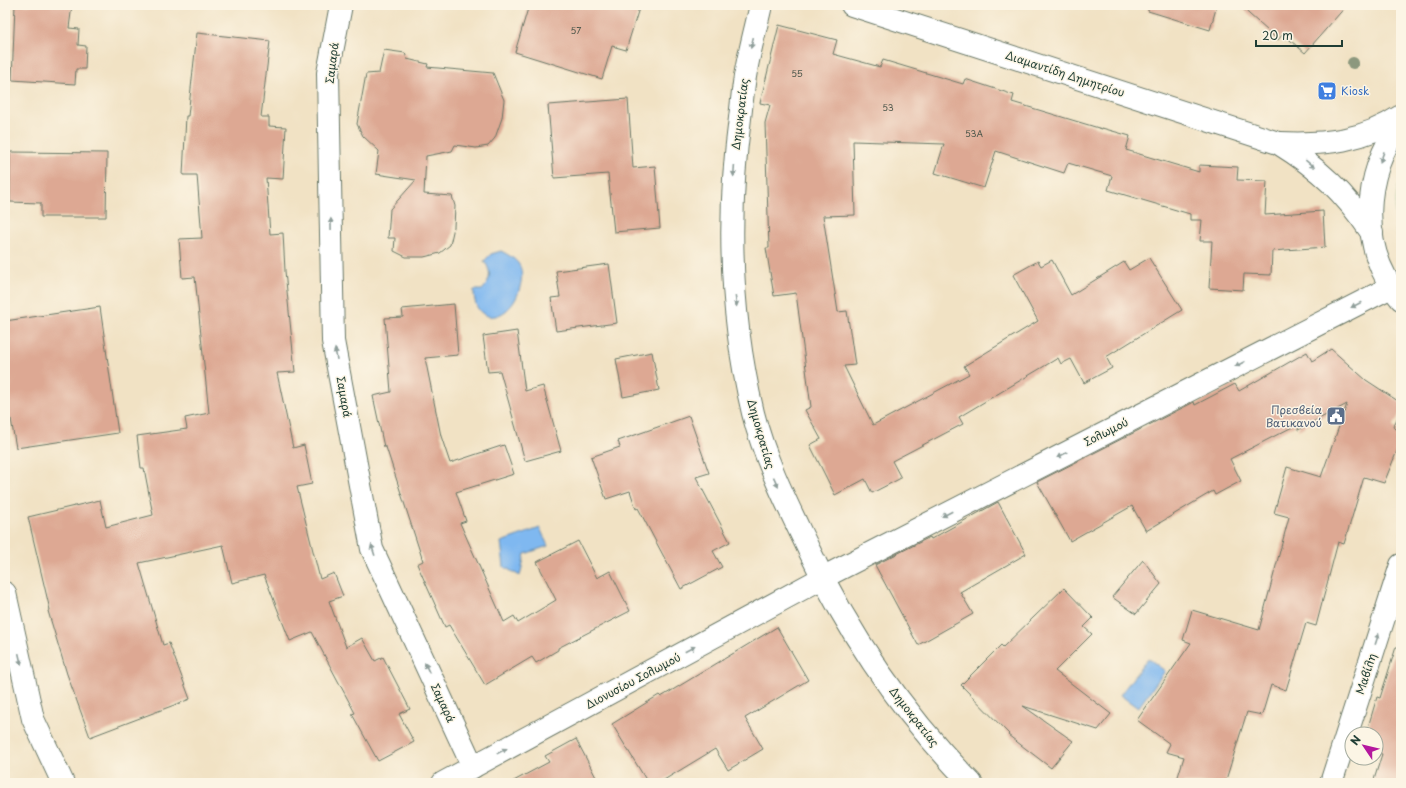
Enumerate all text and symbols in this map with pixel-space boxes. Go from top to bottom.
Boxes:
scale bar [1256,22,1342,48]
house number: 57 [571,23,581,37]
text: 20 m [1262,26,1293,44]
one-way arrow [749,37,755,49]
street label: Σαμαρά [321,41,342,85]
street label: Διαμαντίδη Δημητρίου [1003,46,1127,101]
house number: 55 [791,66,803,80]
street label: Δημοκρατίας [727,77,752,151]
supermarket icon: Kiosk [1316,80,1338,102]
place label: Kiosk [1341,82,1370,99]
house number: 53 [882,100,894,114]
house number: 53A [965,126,984,140]
one-way arrow [1378,151,1384,163]
one-way arrow [1305,160,1316,169]
one-way arrow [731,165,737,178]
one-way arrow [328,217,334,230]
one-way arrow [733,295,739,307]
one-way arrow [1350,301,1362,308]
one-way arrow [332,347,338,360]
one-way arrow [1235,361,1246,367]
street label: Σαμαρά [333,375,356,419]
street label: Δημοκρατίας [743,397,780,471]
place label: Πρεσβεία Βατικανού [1266,401,1322,431]
public building icon: Πρεσβεία Βατικανού [1325,405,1347,427]
street label: Σολωμού [1081,413,1131,450]
one-way arrow [1057,452,1068,458]
one-way arrow [773,476,779,488]
one-way arrow [941,511,952,518]
one-way arrow [370,544,376,556]
one-way arrow [1374,633,1380,645]
one-way arrow [685,646,696,653]
street label: Διονυσίου Σολωμού [582,648,683,713]
street label: Μαβίλη [1351,651,1380,697]
one-way arrow [17,652,23,665]
one-way arrow [424,662,430,674]
street label: Σαμαρά [427,680,460,725]
street label: Δημοκρατίας [886,683,943,751]
north arrow [1344,726,1384,766]
text: N [1346,731,1365,748]
one-way arrow [496,748,508,754]

